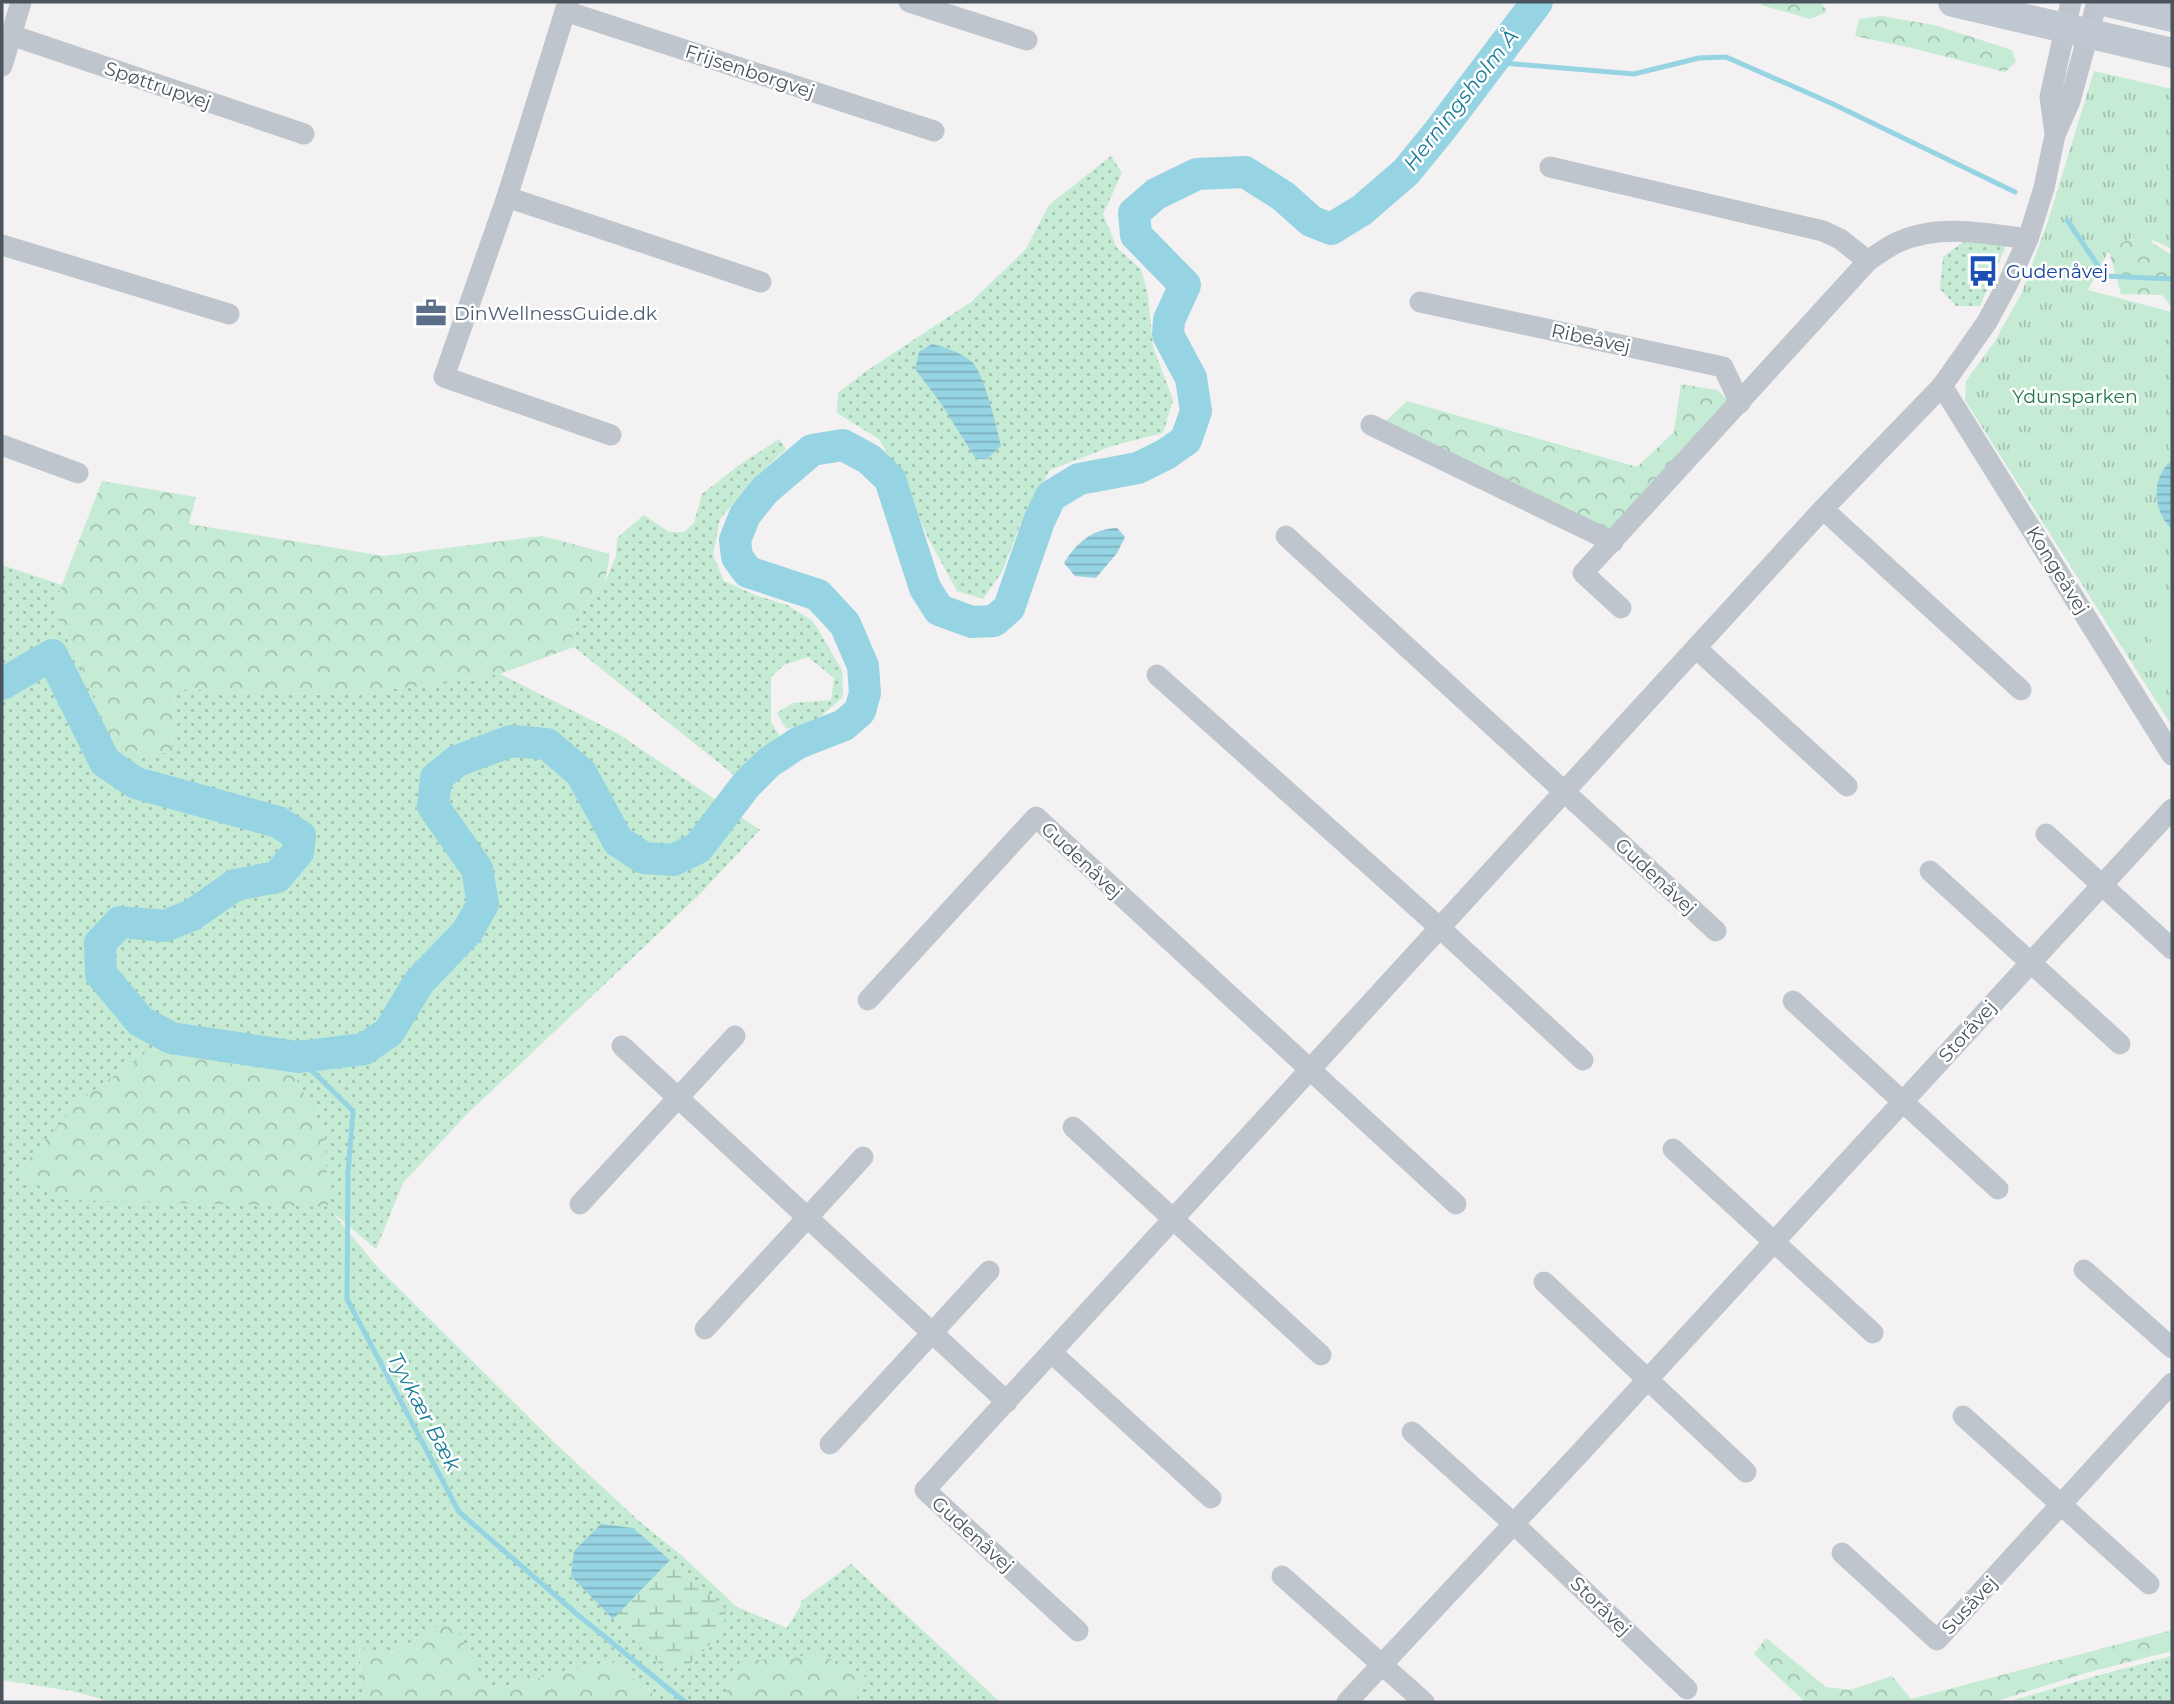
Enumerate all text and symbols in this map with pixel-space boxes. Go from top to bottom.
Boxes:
water label: Herningsholm Å [1398,24,1524,175]
street label: Frijsenborgvej [682,40,818,103]
street label: Spøttrupvej [102,56,214,114]
bus stop icon: Gudenåvej [1966,254,2000,288]
place label: Gudenåvej [2006,260,2108,283]
office icon: DinWellnessGuide.dk [414,296,448,330]
place label: DinWellnessGuide.dk [454,302,658,325]
street label: Ribeåvej [1549,319,1633,358]
park label: Ydunsparken [2012,385,2138,408]
street label: Kongeåvej [2021,522,2094,619]
street label: Gudenåvej [1036,817,1127,904]
street label: Gudenåvej [1610,833,1701,920]
street label: Storåvej [1934,996,2001,1067]
water label: Tyvkær Bæk [383,1348,467,1477]
street label: Gudenåvej [927,1492,1018,1577]
street label: Susåvej [1937,1571,2002,1639]
street label: Storåvej [1566,1572,1636,1641]

